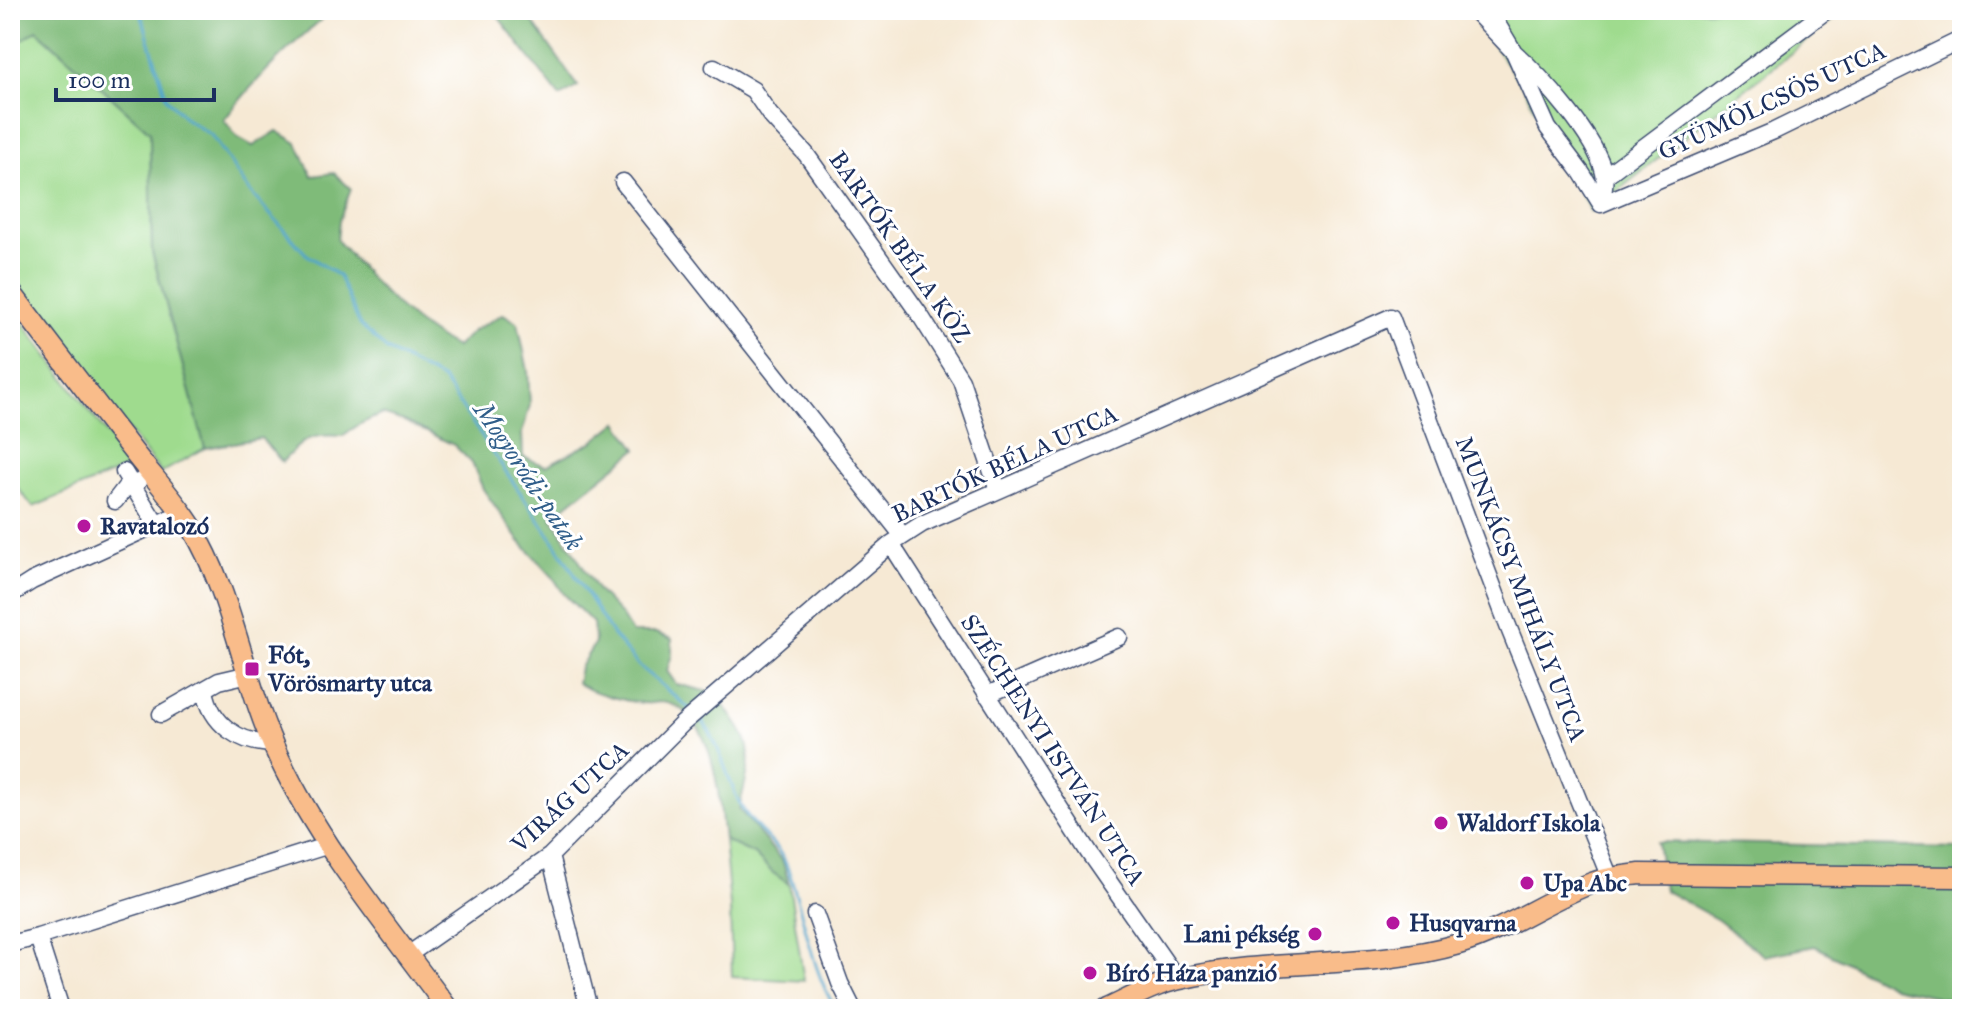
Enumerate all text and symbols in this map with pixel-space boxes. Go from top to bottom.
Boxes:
street label: GYÜMÖLCSÖS UTCA [1653,35,1891,167]
scale bar [56,52,214,102]
text: 100 m [68,65,131,95]
street label: BARTÓK BÉLA KÖZ [822,145,978,349]
water label: Mogyoródi-patak [465,393,591,557]
street label: BARTÓK BÉLA UTCA [887,398,1123,530]
street label: MUNKÁCSY MIHÁLY UTCA [1449,432,1593,746]
place label: Ravatalozó [100,511,209,541]
marker: Ravatalozó [75,517,93,535]
street label: SZÉCHENYI ISTVÁN UTCA [954,609,1152,891]
place label: Fót, Vörösmarty utca [267,640,433,698]
marker: Fót, Vörösmarty utca [243,660,261,678]
street label: VIRÁG UTCA [504,735,635,860]
place label: Waldorf Iskola [1457,808,1601,838]
marker: Waldorf Iskola [1432,814,1450,832]
place label: Upa Abc [1543,868,1627,898]
marker: Upa Abc [1518,874,1536,892]
place label: Husqvarna [1409,908,1517,938]
marker: Husqvarna [1384,914,1402,932]
place label: Lani pékség [1183,919,1300,949]
marker: Lani pékség [1306,925,1324,943]
place label: Bíró Háza panzió [1106,958,1277,988]
marker: Bíró Háza panzió [1081,964,1099,982]

